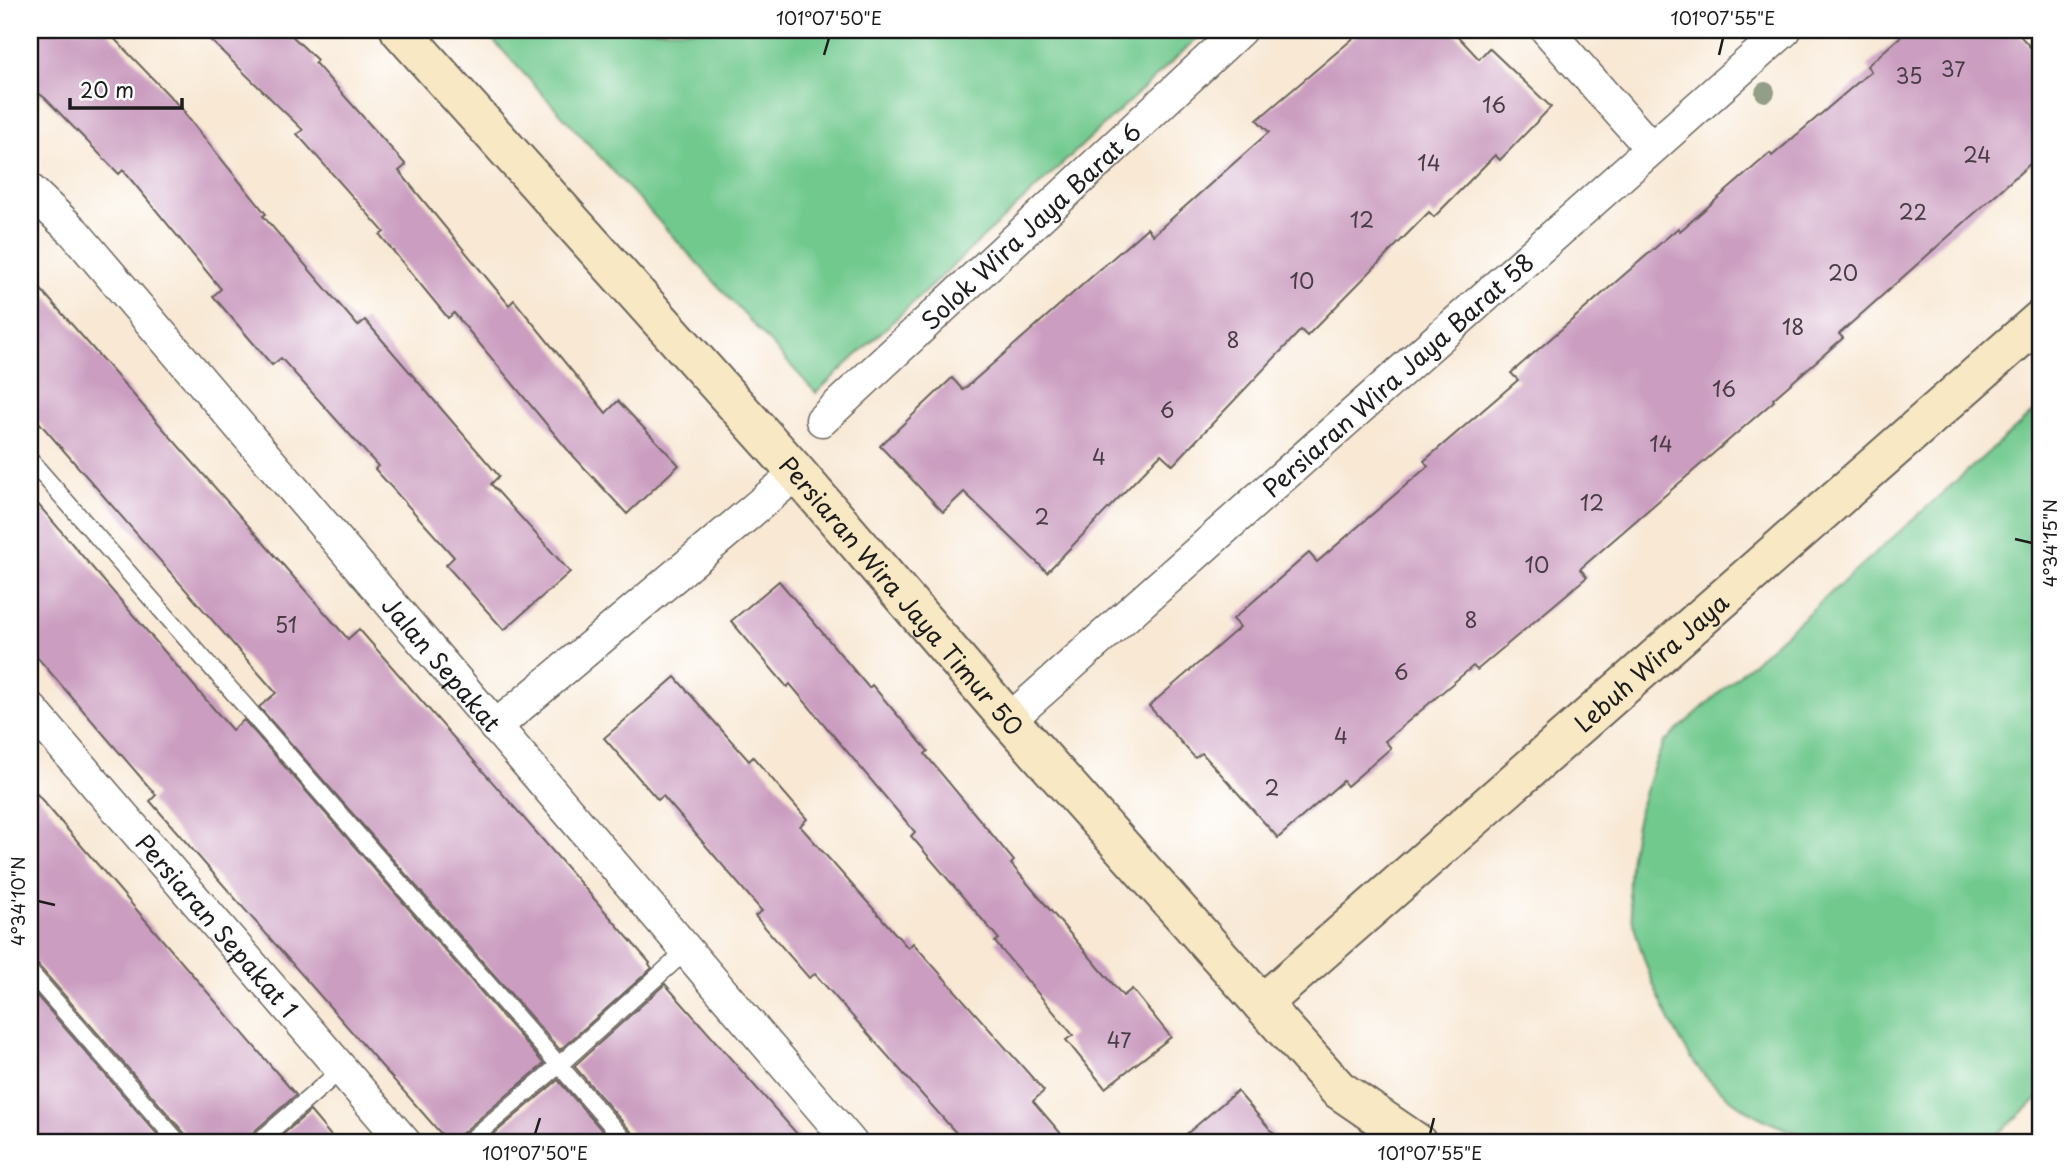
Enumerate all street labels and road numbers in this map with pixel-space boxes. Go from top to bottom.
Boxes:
street label: Solok Wira Jaya Barat 6 [912,114,1149,338]
street label: Persiaran Wira Jaya Barat 58 [1254,244,1541,505]
street label: Persiaran Wira Jaya Timur 50 [772,448,1032,743]
street label: Lebuh Wira Jaya [1566,584,1737,740]
street label: Jalan Sepakat [374,588,510,739]
street label: Persiaran Sepakat 1 [128,826,307,1025]

